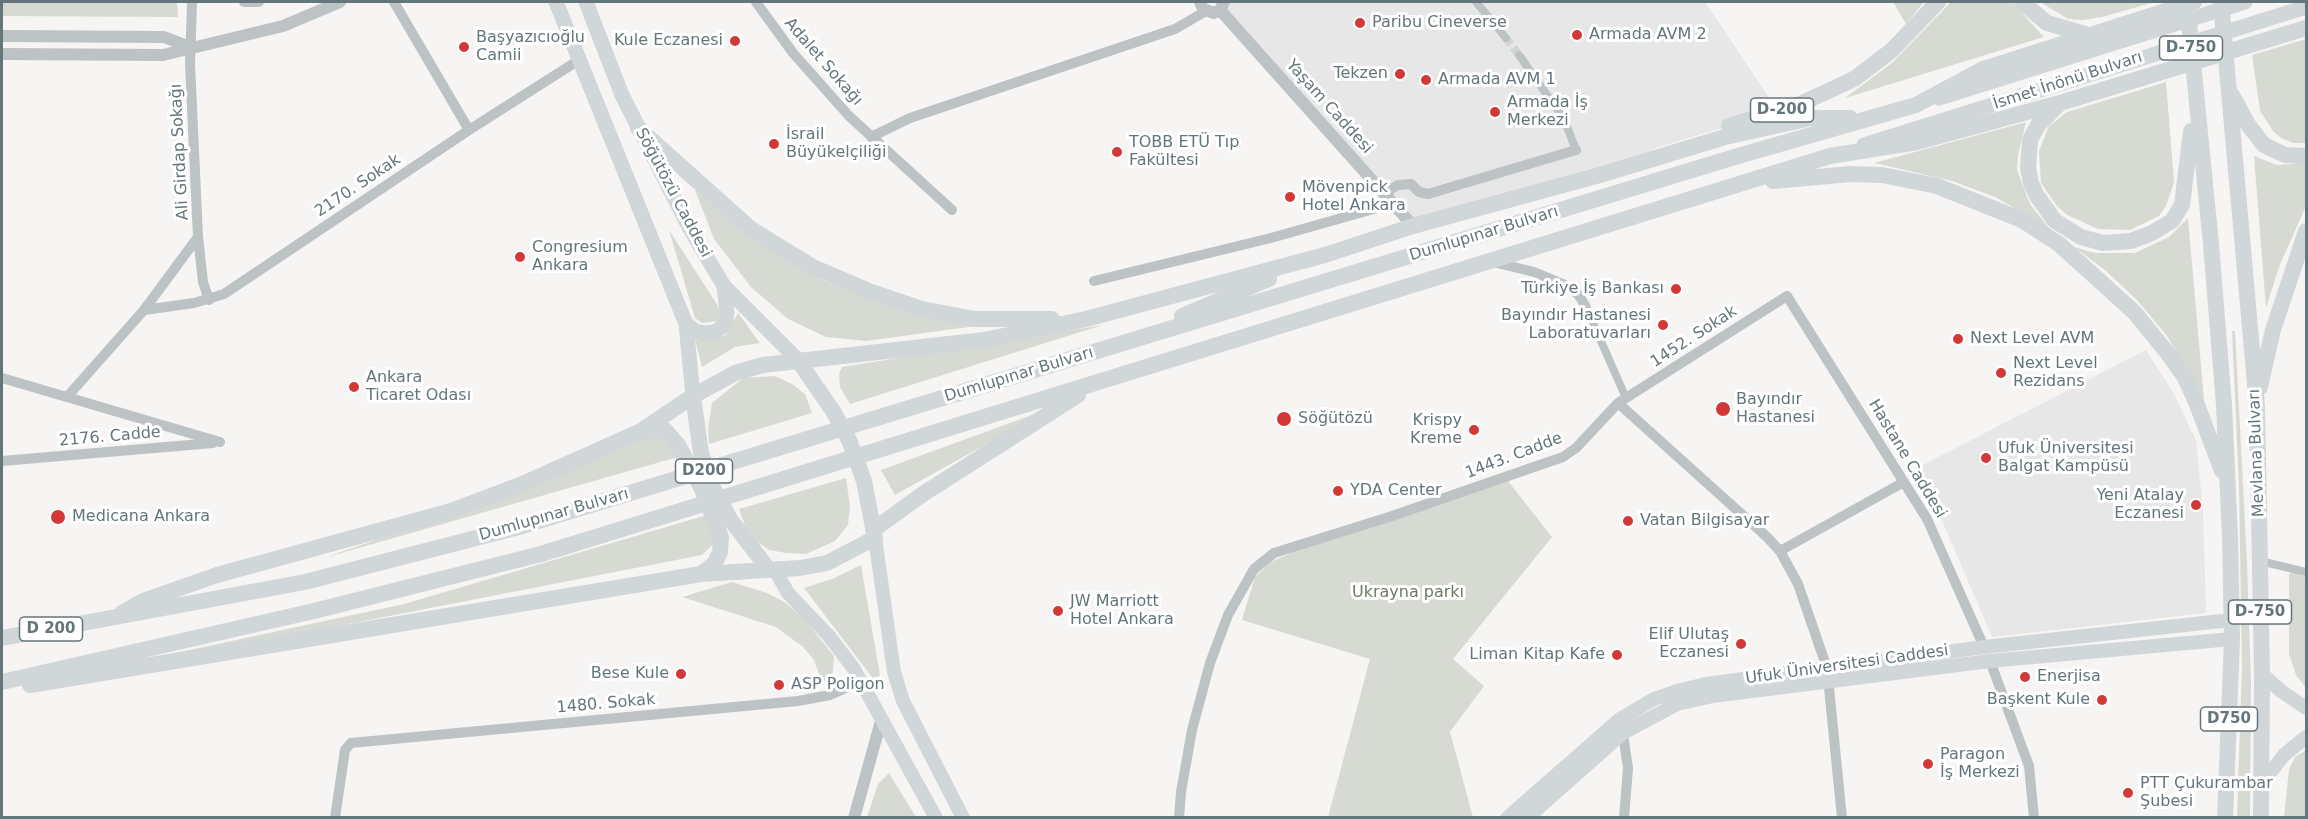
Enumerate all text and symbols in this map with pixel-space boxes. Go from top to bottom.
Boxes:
place label: Paribu Cineverse [1372,13,1507,33]
street label: Adalet Sokağı [780,14,866,110]
marker: Paribu Cineverse [1353,16,1367,30]
place label: Armada AVM 2 [1589,25,1707,45]
place label: Başyazıcıoğlu Camii [476,28,585,66]
marker: Armada AVM 2 [1570,28,1584,42]
place label: Kule Eczanesi [614,31,723,51]
marker: Kule Eczanesi [728,34,742,48]
road number: D-750 [2160,36,2222,60]
marker: Başyazıcıoğlu Camii [457,40,471,54]
street label: İsmet İnönü Bulvarı [1991,48,2145,114]
street label: Yaşam Caddesi [1282,56,1376,158]
place label: Tekzen [1333,64,1388,84]
marker: Tekzen [1393,67,1407,81]
place label: Armada AVM 1 [1438,70,1556,90]
marker: Armada AVM 1 [1419,73,1433,87]
street label: Ali Girdap Sokağı [167,83,193,221]
place label: Armada İş Merkezi [1507,93,1588,131]
road number: D-200 [1750,98,1814,122]
marker: Armada İş Merkezi [1488,105,1502,119]
street label: Söğütözü Caddesi [631,125,715,261]
place label: İsrail Büyükelçiliği [786,125,886,163]
place label: TOBB ETÜ Tıp Fakültesi [1129,133,1239,171]
marker: İsrail Büyükelçiliği [767,137,781,151]
marker: TOBB ETÜ Tıp Fakültesi [1110,145,1124,159]
street label: 2170. Sokak [312,150,404,222]
place label: Mövenpick Hotel Ankara [1302,178,1406,216]
marker: Mövenpick Hotel Ankara [1283,190,1297,204]
street label: Dumlupınar Bulvarı [1407,202,1561,266]
place label: Congresium Ankara [532,238,628,276]
marker: Congresium Ankara [513,250,527,264]
place label: Türkiye İş Bankası [1521,279,1664,299]
marker: Türkiye İş Bankası [1669,282,1683,296]
street label: 1452. Sokak [1647,302,1741,372]
place label: Bayındır Hastanesi Laboratuvarları [1501,306,1651,344]
marker: Bayındır Hastanesi Laboratuvarları [1656,318,1670,332]
place label: Next Level AVM [1970,329,2094,349]
marker: Next Level AVM [1951,332,1965,346]
street label: Dumlupınar Bulvarı [942,343,1096,407]
place label: Next Level Rezidans [2013,354,2098,392]
marker: Next Level Rezidans [1994,366,2008,380]
place label: Ankara Ticaret Odası [366,368,471,406]
marker: Ankara Ticaret Odası [347,380,361,394]
street label: Mevlana Bulvarı [2245,389,2269,517]
place label: Bayındır Hastanesi [1736,390,1815,428]
street label: Hastane Caddesi [1864,396,1950,522]
marker: Bayındır Hastanesi [1714,400,1732,418]
place label: Söğütözü [1298,409,1373,429]
marker: Söğütözü [1275,410,1293,428]
place label: Krispy Kreme [1410,411,1462,449]
street label: 2176. Cadde [58,423,162,451]
marker: Krispy Kreme [1467,423,1481,437]
street label: 1443. Cadde [1463,429,1565,483]
place label: Ufuk Üniversitesi Balgat Kampüsü [1998,439,2134,477]
marker: Ufuk Üniversitesi Balgat Kampüsü [1979,451,1993,465]
road number: D200 [676,459,732,483]
place label: YDA Center [1350,481,1442,501]
street label: Dumlupınar Bulvarı [477,484,631,546]
marker: YDA Center [1331,484,1345,498]
place label: Yeni Atalay Eczanesi [2096,486,2184,524]
marker: Yeni Atalay Eczanesi [2189,498,2203,512]
place label: Medicana Ankara [72,507,210,527]
marker: Medicana Ankara [49,508,67,526]
place label: Vatan Bilgisayar [1640,511,1769,531]
marker: Vatan Bilgisayar [1621,514,1635,528]
park label: Ukrayna parkı [1352,583,1464,603]
place label: JW Marriott Hotel Ankara [1070,592,1174,630]
road number: D-750 [2228,600,2292,624]
marker: JW Marriott Hotel Ankara [1051,604,1065,618]
road number: D 200 [20,617,82,641]
place label: Elif Ulutaş Eczanesi [1649,625,1729,663]
marker: Elif Ulutaş Eczanesi [1734,637,1748,651]
street label: Ufuk Üniversitesi Caddesi [1744,641,1950,689]
place label: Liman Kitap Kafe [1469,645,1605,665]
marker: Liman Kitap Kafe [1610,648,1624,662]
place label: Bese Kule [591,664,669,684]
marker: Bese Kule [674,667,688,681]
place label: Enerjisa [2037,667,2101,687]
marker: Enerjisa [2018,670,2032,684]
place label: ASP Poligon [791,675,885,695]
marker: ASP Poligon [772,678,786,692]
street label: 1480. Sokak [556,690,656,718]
place label: Başkent Kule [1987,690,2090,710]
marker: Başkent Kule [2095,693,2109,707]
road number: D750 [2200,707,2258,731]
place label: Paragon İş Merkezi [1940,745,2020,783]
marker: Paragon İş Merkezi [1921,757,1935,771]
place label: PTT Çukurambar Şubesi [2140,774,2273,812]
marker: PTT Çukurambar Şubesi [2121,786,2135,800]

